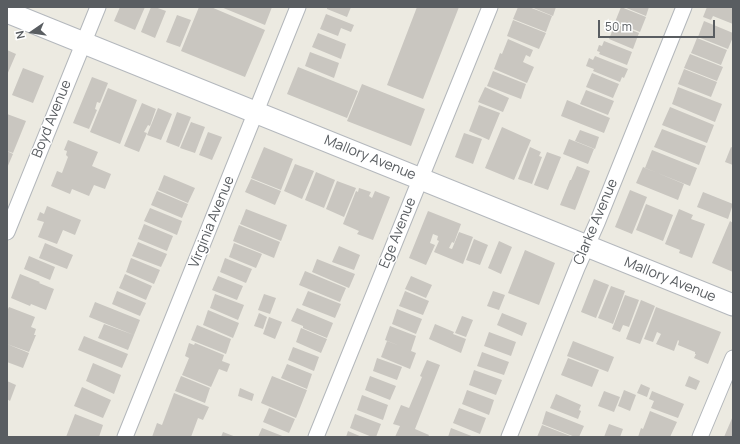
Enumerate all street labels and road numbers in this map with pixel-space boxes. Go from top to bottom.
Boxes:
street label: Boyd Avenue [29,78,75,160]
street label: Mallory Avenue [322,132,418,184]
street label: Virginia Avenue [186,173,238,271]
street label: Clarke Avenue [570,176,622,268]
street label: Ege Avenue [376,195,420,271]
street label: Mallory Avenue [622,254,718,306]

